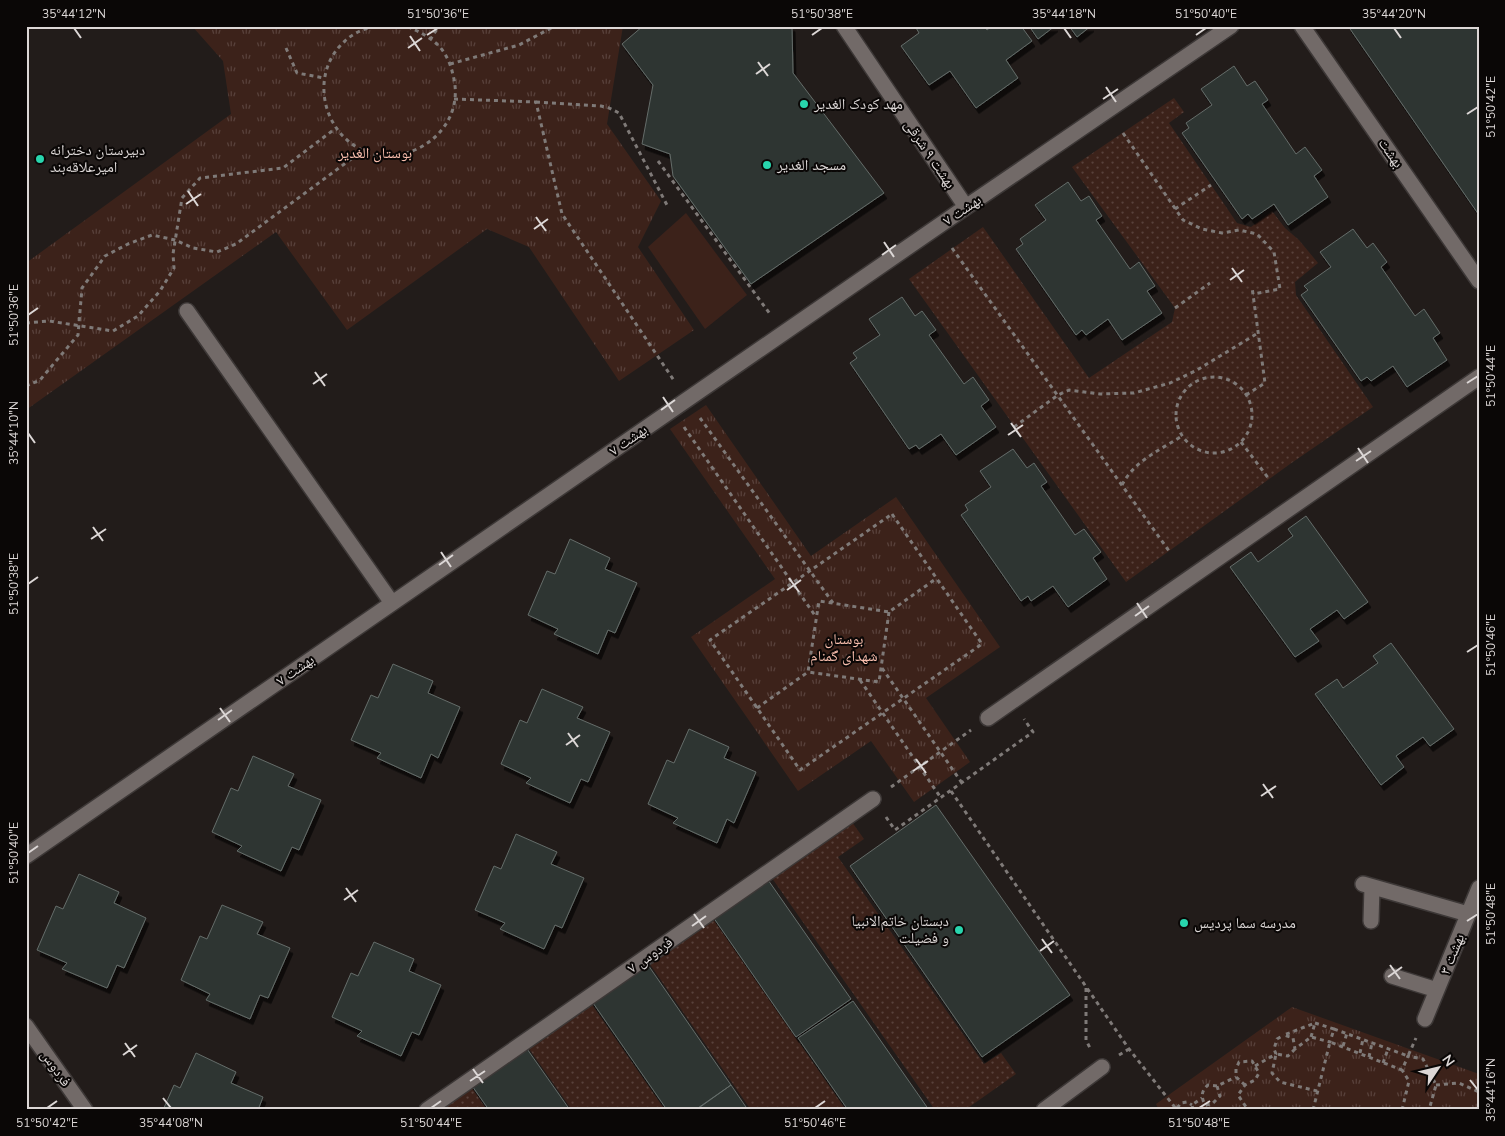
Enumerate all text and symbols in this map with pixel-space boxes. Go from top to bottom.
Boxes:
text: 35°44'12"N [42,6,106,22]
text: 51°50'36"E [407,6,469,22]
text: 51°50'38"E [791,6,853,22]
text: 35°44'18"N [1032,6,1096,22]
text: 51°50'40"E [1175,6,1237,22]
text: 35°44'20"N [1362,6,1426,22]
text: 51°50'42"E [1483,76,1499,138]
place label: مهد کودک الغدیر [813,94,903,114]
marker: مهد کودک الغدیر [798,98,810,110]
street label: بهشت ۹ شرقی [900,116,960,192]
street label: بهشت [1374,134,1408,172]
place label: دبیرستان دخترانه امیرعلاقه‌بند [50,140,145,177]
park label: بوستان الغدیر [337,143,412,163]
marker: دبیرستان دخترانه امیرعلاقه‌بند [34,153,46,165]
place label: مسجد الغدیر [776,155,846,175]
marker: مسجد الغدیر [761,159,773,171]
street label: بهشت ۷ [939,190,985,230]
text: 51°50'36"E [6,284,22,346]
text: 51°50'44"E [1483,345,1499,407]
text: 35°44'10"N [6,401,22,465]
street label: بهشت ۷ [605,420,651,460]
text: 51°50'38"E [6,553,22,615]
text: 51°50'46"E [1483,614,1499,676]
park label: بوستان شهدای گمنام [810,629,878,666]
street label: بهشت ۷ [272,650,318,690]
text: 51°50'40"E [6,822,22,884]
text: 51°50'48"E [1483,883,1499,945]
place label: دبستان خاتم‌الانبیا و فضیلت [851,911,949,948]
place label: مدرسه سما پردیس [1194,913,1296,933]
marker: مدرسه سما پردیس [1178,917,1190,929]
marker: دبستان خاتم‌الانبیا و فضیلت [953,924,965,936]
street label: بهشت ۳ [1435,930,1469,978]
street label: فردوس ۷ [623,932,677,978]
north arrow [1412,1044,1462,1094]
street label: فردوس [36,1046,76,1090]
text: N [1437,1051,1459,1071]
text: 35°44'16"N [1483,1058,1499,1122]
text: 51°50'42"E [16,1115,78,1131]
text: 35°44'08"N [139,1115,203,1131]
text: 51°50'44"E [400,1115,462,1131]
text: 51°50'46"E [784,1115,846,1131]
text: 51°50'48"E [1168,1115,1230,1131]

